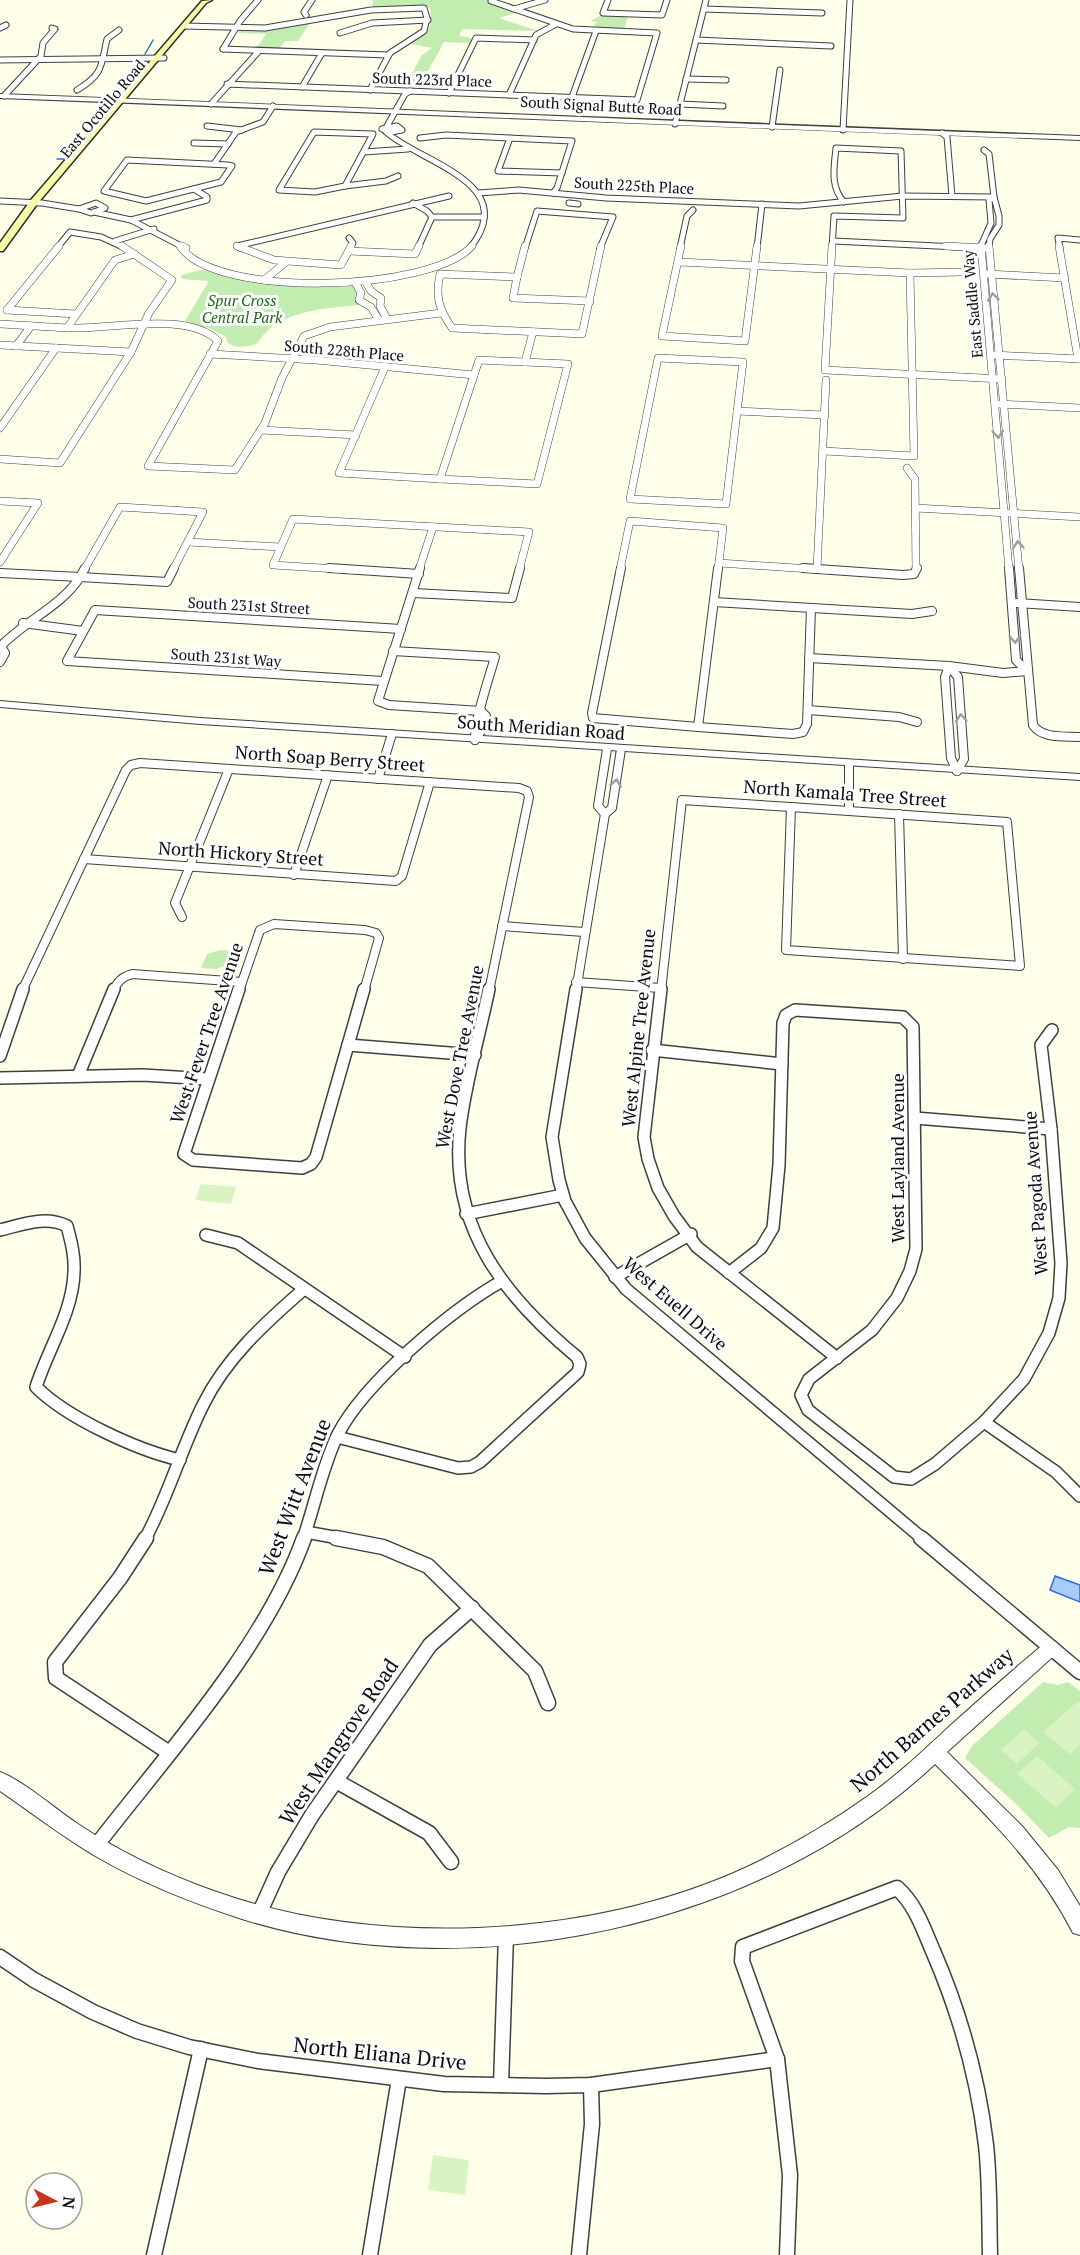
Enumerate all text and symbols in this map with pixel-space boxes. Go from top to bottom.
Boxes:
street label: East Ocotillo Road [55,55,149,162]
street label: South 223rd Place [372,67,492,91]
street label: South Signal Butte Road [520,91,682,119]
street label: South 225th Place [573,172,695,198]
street label: East Saddle Way [957,249,987,359]
park label: Spur Cross Central Park [202,290,283,327]
one-way arrow [987,292,1000,301]
street label: South 228th Place [283,335,405,365]
one-way arrow [992,429,1005,438]
one-way arrow [1012,541,1025,550]
street label: South 231st Street [187,592,311,618]
one-way arrow [1008,634,1021,643]
street label: South 231st Way [170,643,282,671]
street label: South Meridian Road [456,709,626,745]
one-way arrow [955,713,968,722]
street label: North Soap Berry Street [234,739,426,777]
street label: North Kamala Tree Street [743,774,948,812]
one-way arrow [609,779,621,788]
street label: North Hickory Street [157,835,325,871]
street label: West Alpine Tree Avenue [616,928,660,1128]
street label: West Fever Tree Avenue [164,939,248,1126]
street label: West Dove Tree Avenue [429,963,489,1151]
street label: West Layland Avenue [885,1073,909,1243]
street label: West Pagoda Avenue [1017,1110,1053,1276]
street label: West Euell Drive [618,1251,733,1355]
street label: West Witt Avenue [251,1414,337,1579]
street label: North Barnes Parkway [844,1640,1019,1798]
street label: West Mangrove Road [272,1652,405,1830]
street label: North Eliana Drive [292,2030,468,2076]
north arrow [24,2171,84,2231]
text: N [57,2195,81,2210]

